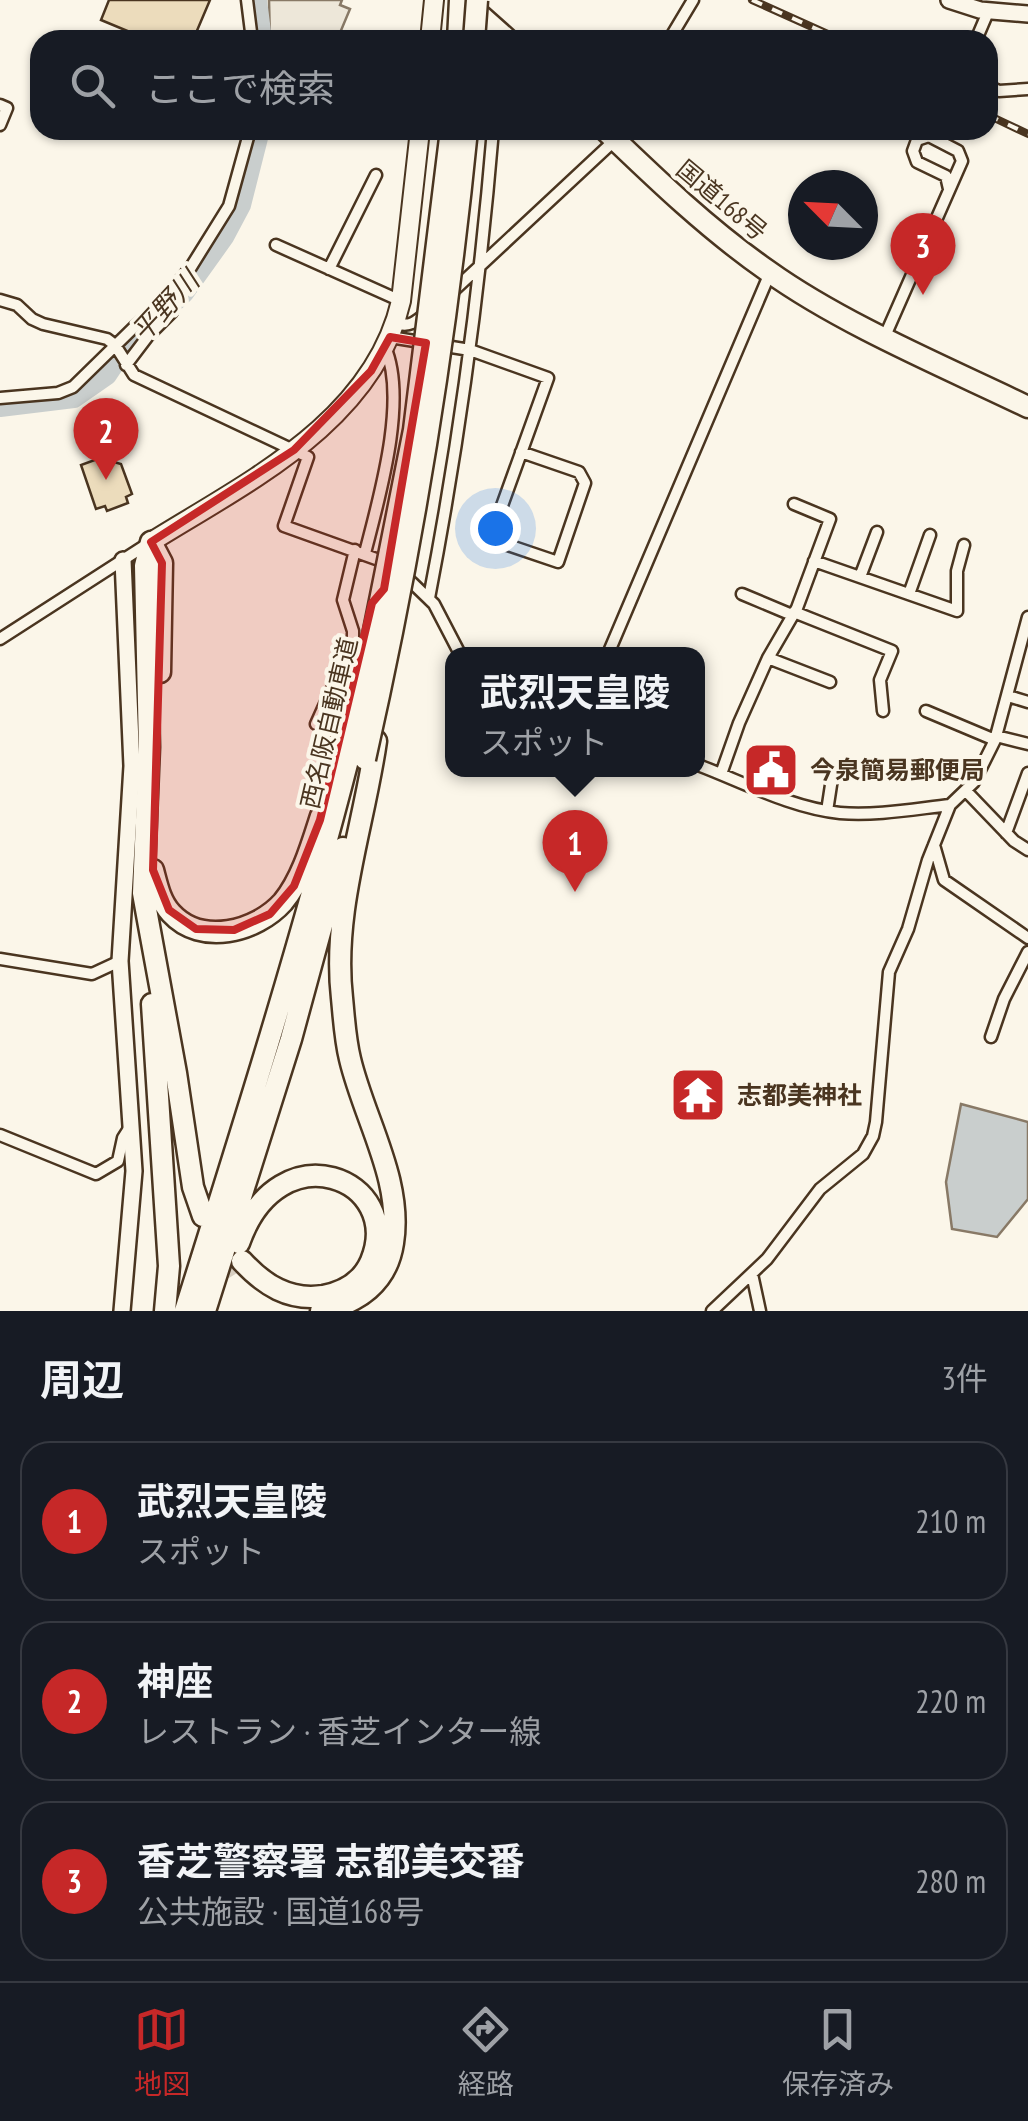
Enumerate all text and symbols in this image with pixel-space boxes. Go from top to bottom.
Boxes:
search box [30,30,998,140]
icon: search [65,58,120,113]
text: ここで検索 [145,63,335,112]
street label: 国道168号 [670,153,774,247]
north arrow [788,170,878,260]
pin: 3 [890,212,956,295]
water label: 平野川 [122,260,209,349]
pin: 2 [74,398,138,480]
your location [470,503,521,554]
street label: 西名阪自動車道 [294,634,364,812]
popup [445,647,705,777]
text: 武烈天皇陵 [480,667,670,716]
text: スポット [480,721,608,763]
public building icon: 今泉簡易郵便局 [741,740,801,800]
place label: 今泉簡易郵便局 [810,754,985,786]
pin: 1 [542,810,608,892]
temple icon: 志都美神社 [668,1065,728,1125]
place label: 志都美神社 [737,1079,862,1111]
text: 周辺 [40,1352,124,1407]
text: 3件 [942,1357,988,1399]
text: 武烈天皇陵 [137,1476,327,1525]
text: 1 [67,1500,82,1542]
text: 210 m [915,1500,986,1542]
text: スポット [137,1530,265,1572]
text: 神座 [137,1656,213,1705]
text: 2 [67,1680,82,1722]
text: 220 m [915,1680,986,1722]
text: レストラン · 香芝インター線 [137,1710,541,1752]
text: 香芝警察署 志都美交番 [137,1836,525,1885]
text: 3 [67,1860,82,1902]
text: 280 m [915,1860,986,1902]
text: 公共施設 · 国道168号 [137,1890,425,1932]
tab: 地図 [134,2002,190,2102]
tab: 経路 [458,2002,514,2102]
tab: 保存済み [782,2002,894,2102]

